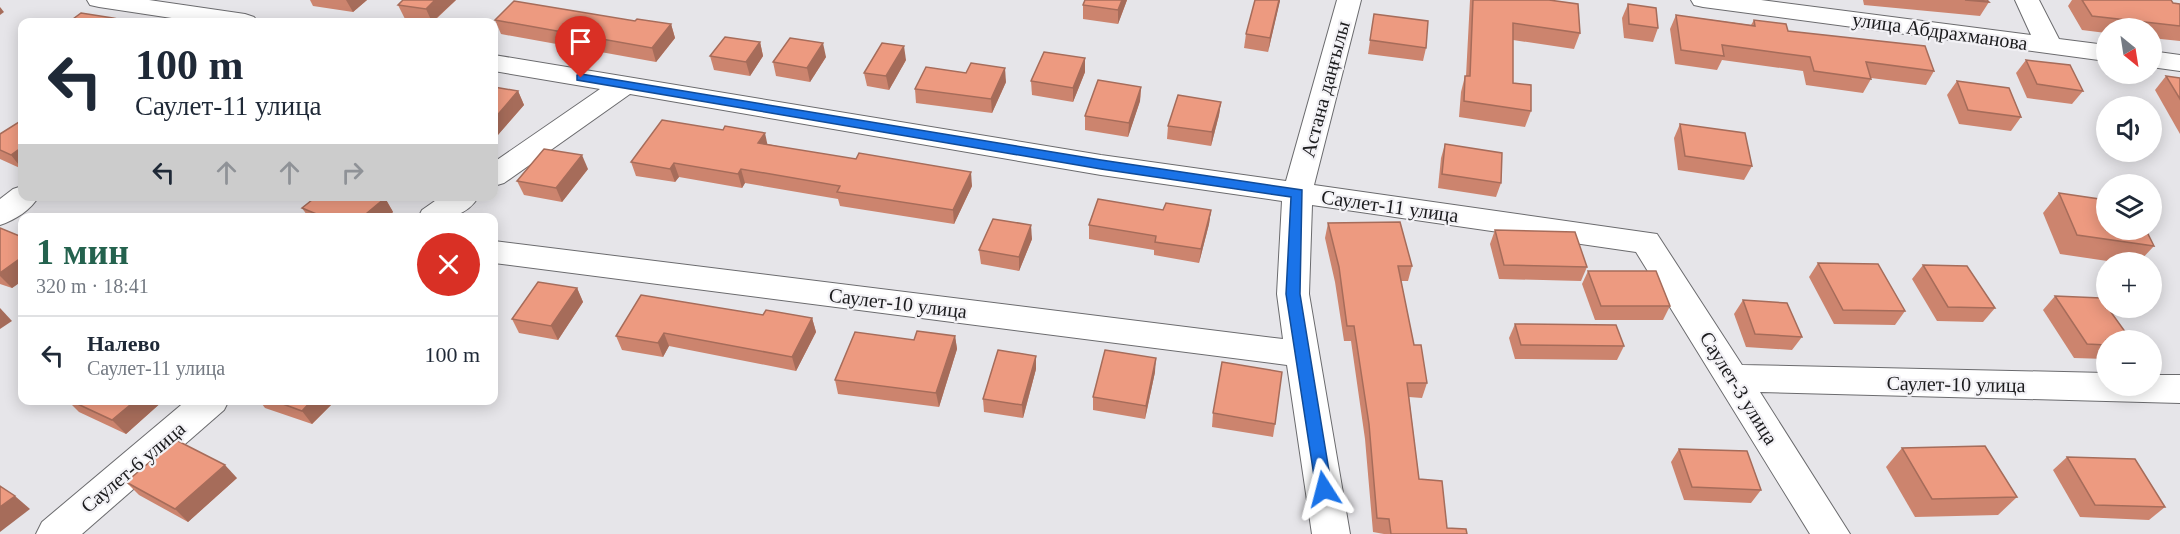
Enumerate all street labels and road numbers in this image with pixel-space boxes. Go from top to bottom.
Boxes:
street label: улица Абдрахманова [1851,8,2029,55]
street label: Астана даңғылы [1296,19,1355,160]
street label: Саулет-11 улица [1320,185,1460,228]
street label: Саулет-10 улица [828,284,968,323]
street label: Саулет-3 улица [1695,327,1783,449]
street label: Саулет-10 улица [1886,372,2026,397]
street label: Саулет-6 улица [77,417,190,518]

